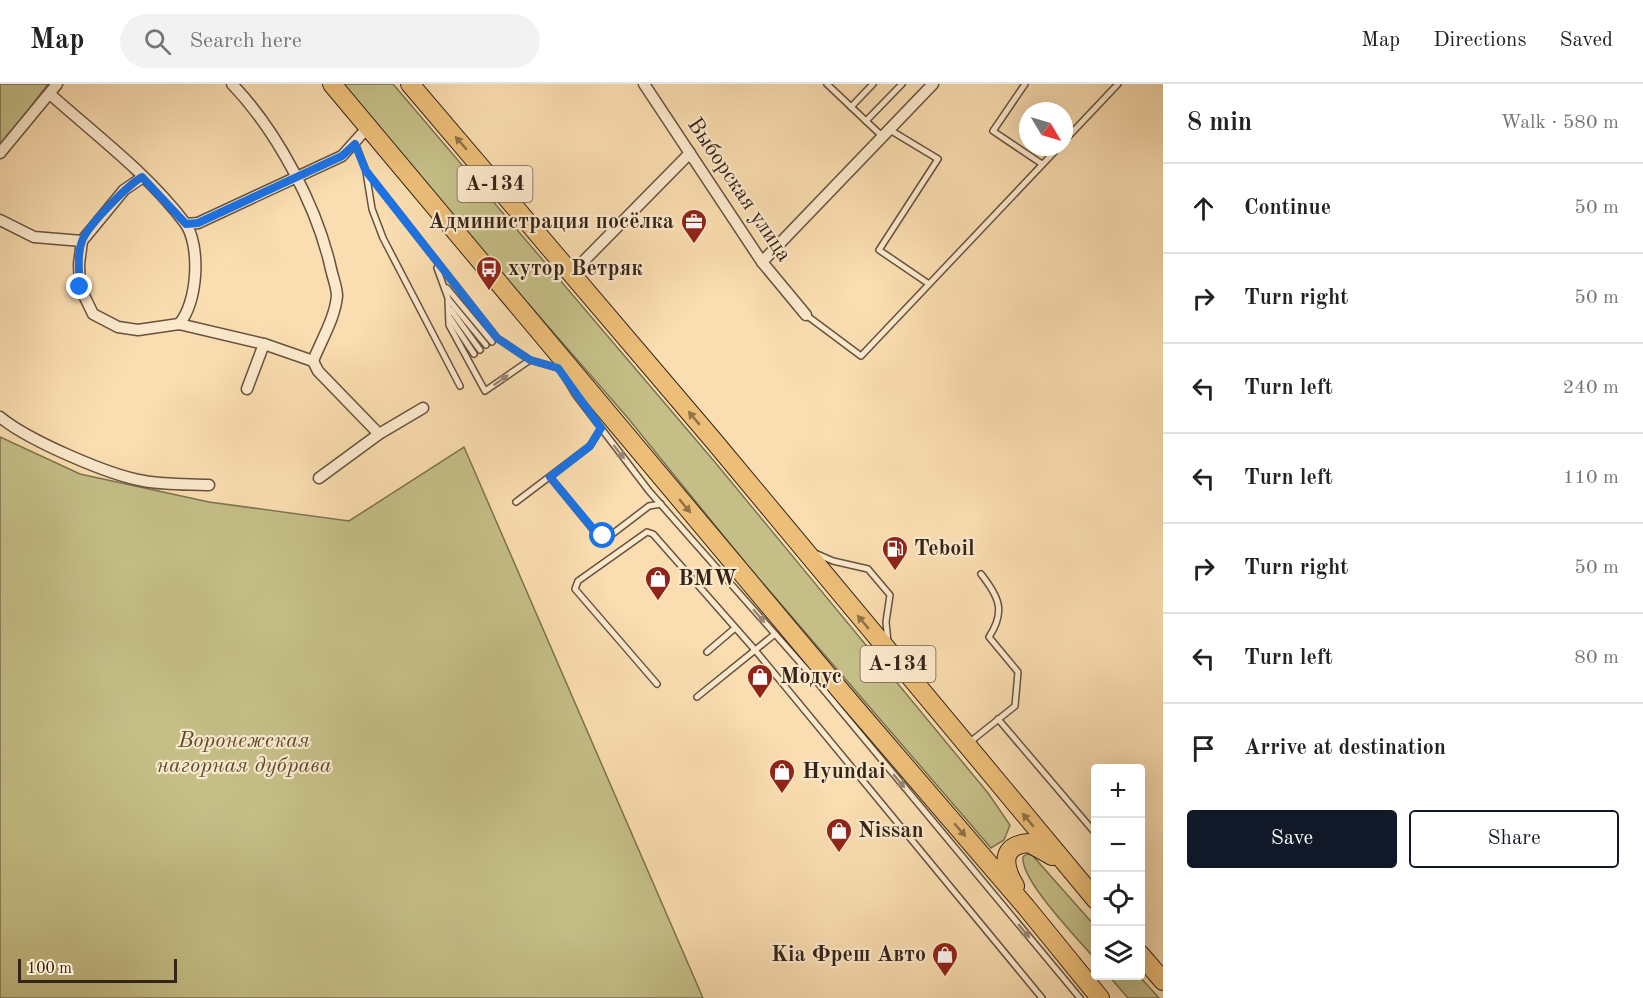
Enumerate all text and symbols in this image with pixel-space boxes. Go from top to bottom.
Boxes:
search box [120,14,540,68]
icon: search [141,25,174,58]
text: Map [30,27,84,55]
text: Search here [189,30,302,52]
text: Map [1361,30,1400,51]
text: Directions [1433,30,1527,51]
text: Saved [1560,30,1613,51]
north arrow [1019,102,1073,156]
text: 8 min [1187,110,1252,136]
text: Walk · 580 m [1500,113,1619,133]
street label: Выборская улица [683,114,795,266]
one-way arrow [454,135,467,151]
road number: А-134 [458,166,532,202]
icon: ahead [1187,192,1220,225]
text: Continue [1244,197,1331,219]
text: 50 m [1574,198,1619,218]
office icon: Администрация посёлка [679,207,709,245]
place label: Администрация посёлка [428,211,674,233]
bus stop icon: хутор Ветряк [474,254,504,292]
place label: хутор Ветряк [508,258,643,280]
route end [66,273,92,299]
icon: right [1187,282,1220,315]
text: Turn right [1244,287,1348,309]
text: 50 m [1574,288,1619,308]
icon: left [1187,372,1220,405]
one-way arrow [492,374,508,386]
text: Turn left [1244,377,1333,399]
text: 240 m [1563,378,1619,398]
one-way arrow [688,411,701,426]
one-way arrow [613,444,626,460]
icon: left [1187,462,1220,495]
text: Turn left [1244,467,1333,489]
text: 110 m [1563,468,1619,488]
one-way arrow [678,498,691,514]
route start [589,522,615,548]
fuel station icon: Teboil [880,534,910,572]
place label: Teboil [914,538,975,560]
icon: right [1187,552,1220,585]
text: Turn right [1244,557,1348,579]
text: 50 m [1574,558,1619,578]
shop icon: BMW [643,564,673,602]
place label: BMW [678,568,737,590]
one-way arrow [752,608,765,623]
one-way arrow [857,614,870,630]
icon: left [1187,642,1220,675]
road number: А-134 [860,646,936,682]
text: Turn left [1244,647,1333,669]
text: 80 m [1574,648,1619,668]
shop icon: Модус [745,662,775,700]
place label: Модус [780,666,842,688]
park label: Воронежская нагорная дубрава [156,730,332,777]
icon: arrive [1187,732,1220,765]
text: Arrive at destination [1244,737,1446,759]
shop icon: Hyundai [767,757,797,795]
place label: Hyundai [802,761,886,783]
map controls [1091,764,1145,980]
button: + [1091,764,1145,818]
one-way arrow [893,773,906,789]
button: Save [1187,810,1397,868]
button: Share [1409,810,1619,868]
one-way arrow [1022,812,1035,828]
shop icon: Nissan [824,816,854,854]
button: − [1091,818,1145,872]
place label: Nissan [858,820,924,842]
one-way arrow [953,822,966,837]
button: locate [1091,872,1145,926]
one-way arrow [1017,923,1030,938]
button: layers [1091,926,1145,980]
shop icon: Kia Фреш Авто [930,940,960,978]
place label: Kia Фреш Авто [771,944,926,966]
scale bar [18,956,177,984]
text: 100 m [27,961,72,977]

